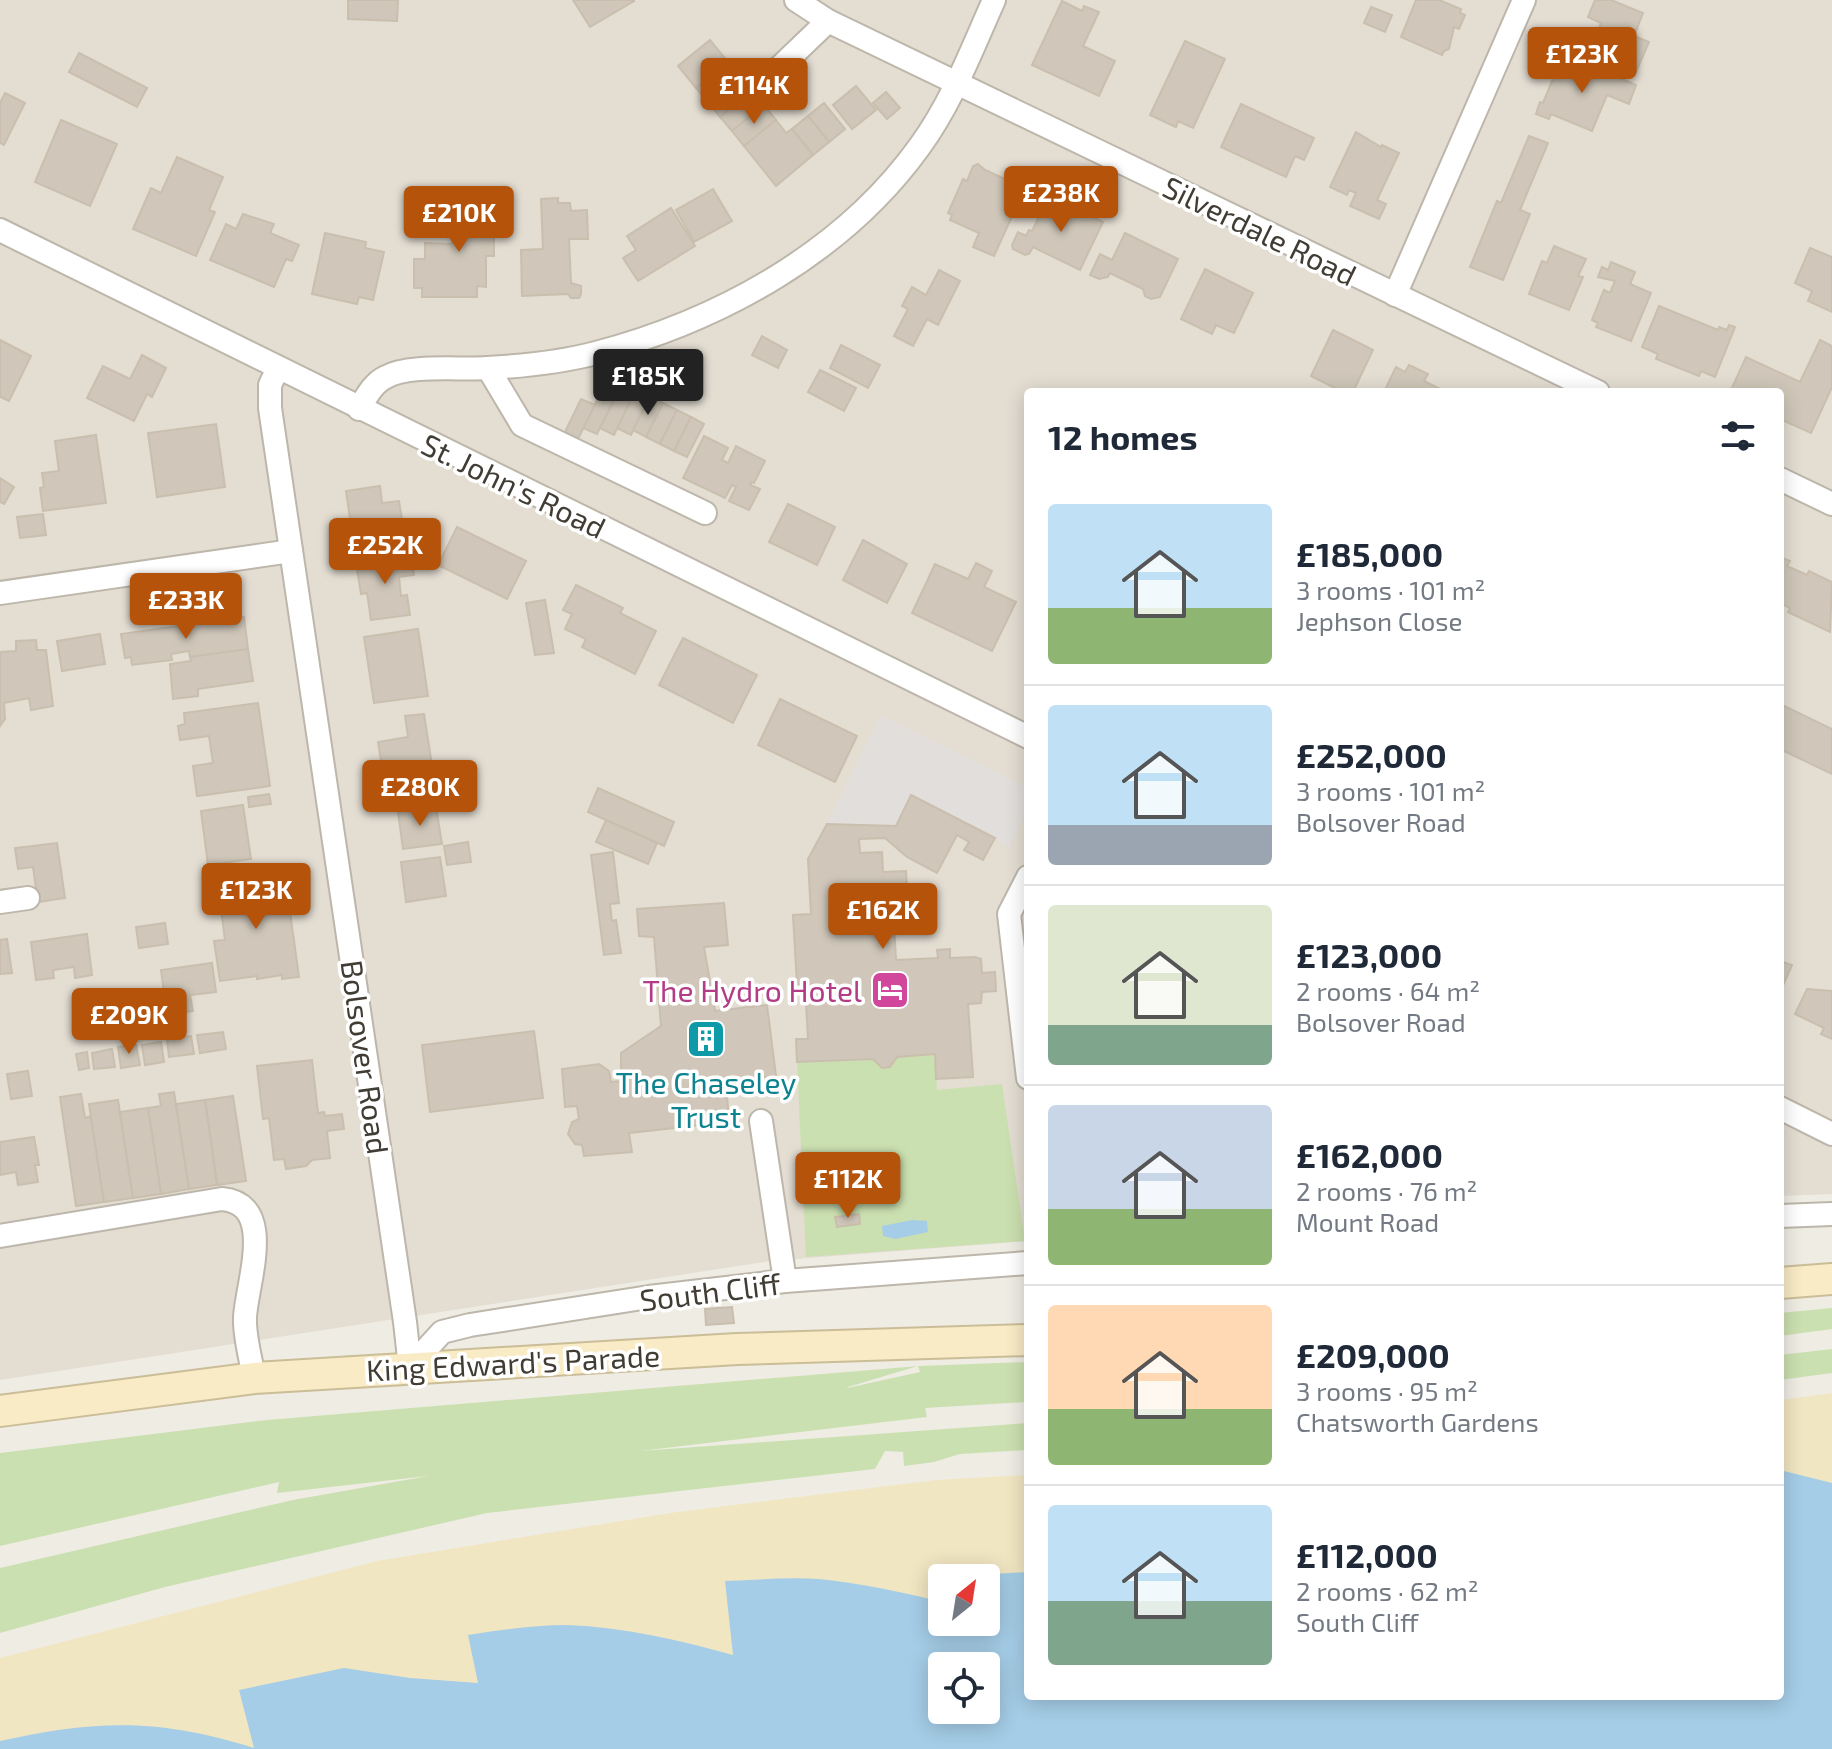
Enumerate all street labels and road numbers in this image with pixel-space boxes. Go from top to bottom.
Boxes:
street label: Silverdale Road [1157,168,1363,292]
street label: St. John's Road [416,425,612,545]
street label: Bolsover Road [335,958,397,1156]
street label: South Cliff [638,1264,783,1317]
street label: King Edward's Parade [365,1336,661,1388]

